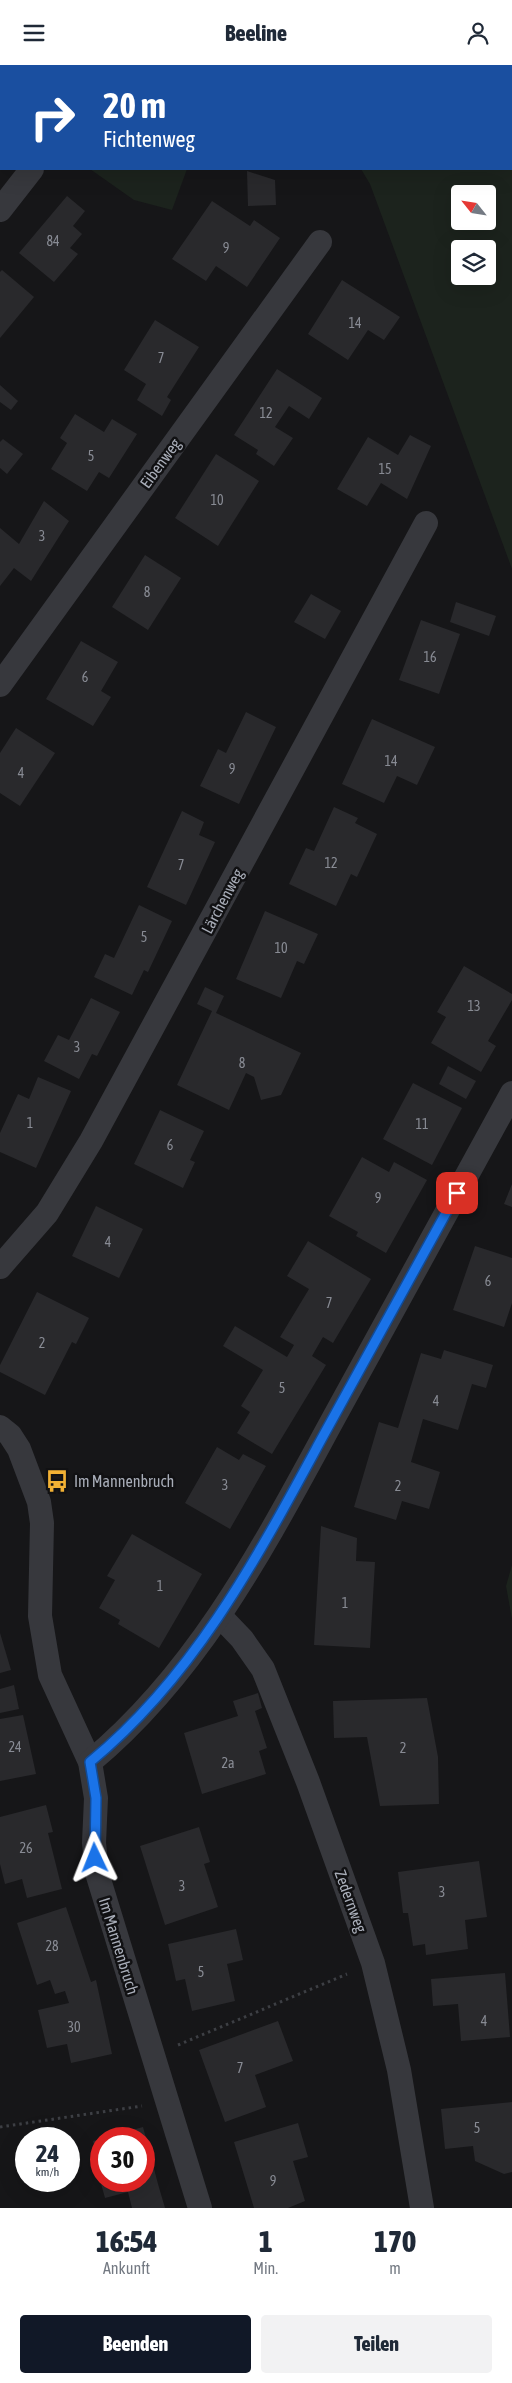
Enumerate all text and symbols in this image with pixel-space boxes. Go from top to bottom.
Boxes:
icon: menu [20,19,48,47]
icon: person [464,19,492,47]
text: Beeline [225,20,287,46]
icon: right [20,85,85,150]
text: 20 m [103,85,166,125]
text: Fichtenweg [103,126,195,152]
north arrow [451,185,496,230]
map controls [451,185,496,285]
house number: 84 [46,233,60,249]
house number: 9 [223,240,229,256]
button: layers [451,240,496,285]
house number: 14 [348,315,362,331]
house number: 7 [158,350,164,366]
house number: 12 [259,405,273,421]
street label: Eibenweg [136,435,185,492]
house number: 5 [88,448,94,464]
house number: 15 [378,461,392,477]
house number: 10 [210,492,224,508]
house number: 3 [39,528,45,544]
house number: 8 [144,584,151,600]
house number: 16 [423,649,437,665]
house number: 6 [82,669,89,685]
house number: 14 [384,753,398,769]
house number: 9 [229,761,235,777]
house number: 4 [18,765,25,781]
house number: 12 [324,855,338,871]
house number: 7 [178,857,184,873]
street label: Lärchenweg [197,866,247,937]
house number: 5 [141,929,147,945]
house number: 10 [274,940,288,956]
house number: 13 [467,998,481,1014]
house number: 3 [74,1039,80,1055]
house number: 8 [239,1055,246,1071]
house number: 1 [27,1115,33,1131]
house number: 11 [415,1116,429,1132]
house number: 6 [167,1137,174,1153]
pin [436,1172,478,1214]
icon: arrive [443,1179,471,1207]
house number: 9 [375,1190,381,1206]
house number: 4 [105,1234,112,1250]
house number: 6 [485,1273,492,1289]
house number: 7 [326,1295,332,1311]
house number: 2 [39,1335,45,1351]
house number: 5 [279,1380,285,1396]
house number: 4 [433,1393,440,1409]
bus stop icon: Im Mannenbruch [44,1468,70,1494]
place label: Im Mannenbruch [74,1472,174,1490]
house number: 3 [222,1477,228,1493]
house number: 2 [395,1478,401,1494]
house number: 1 [157,1578,163,1594]
house number: 1 [342,1595,348,1611]
house number: 24 [8,1739,22,1755]
house number: 2 [400,1740,406,1756]
house number: 2a [221,1755,235,1771]
position arrow [68,1831,120,1883]
house number: 26 [19,1840,33,1856]
street label: Zedernweg [330,1867,371,1935]
house number: 3 [179,1878,185,1894]
house number: 3 [439,1884,445,1900]
street label: Im Mannenbruch [96,1895,142,1997]
house number: 28 [45,1938,59,1954]
house number: 5 [198,1964,204,1980]
house number: 4 [481,2013,488,2029]
house number: 30 [67,2019,81,2035]
house number: 7 [237,2060,243,2076]
house number: 5 [474,2120,480,2136]
speed limit sign: 30 [90,2127,155,2192]
text: 24 [36,2139,59,2167]
text: km/h [36,2165,59,2179]
house number: 9 [270,2173,276,2189]
text: 16:54 [96,2224,157,2258]
text: 1 [259,2224,273,2258]
text: 170 [374,2224,416,2258]
text: Ankunft [103,2259,150,2277]
text: Min. [253,2259,278,2277]
text: m [389,2259,401,2277]
button: Beenden [20,2315,251,2373]
button: Teilen [261,2315,492,2373]

